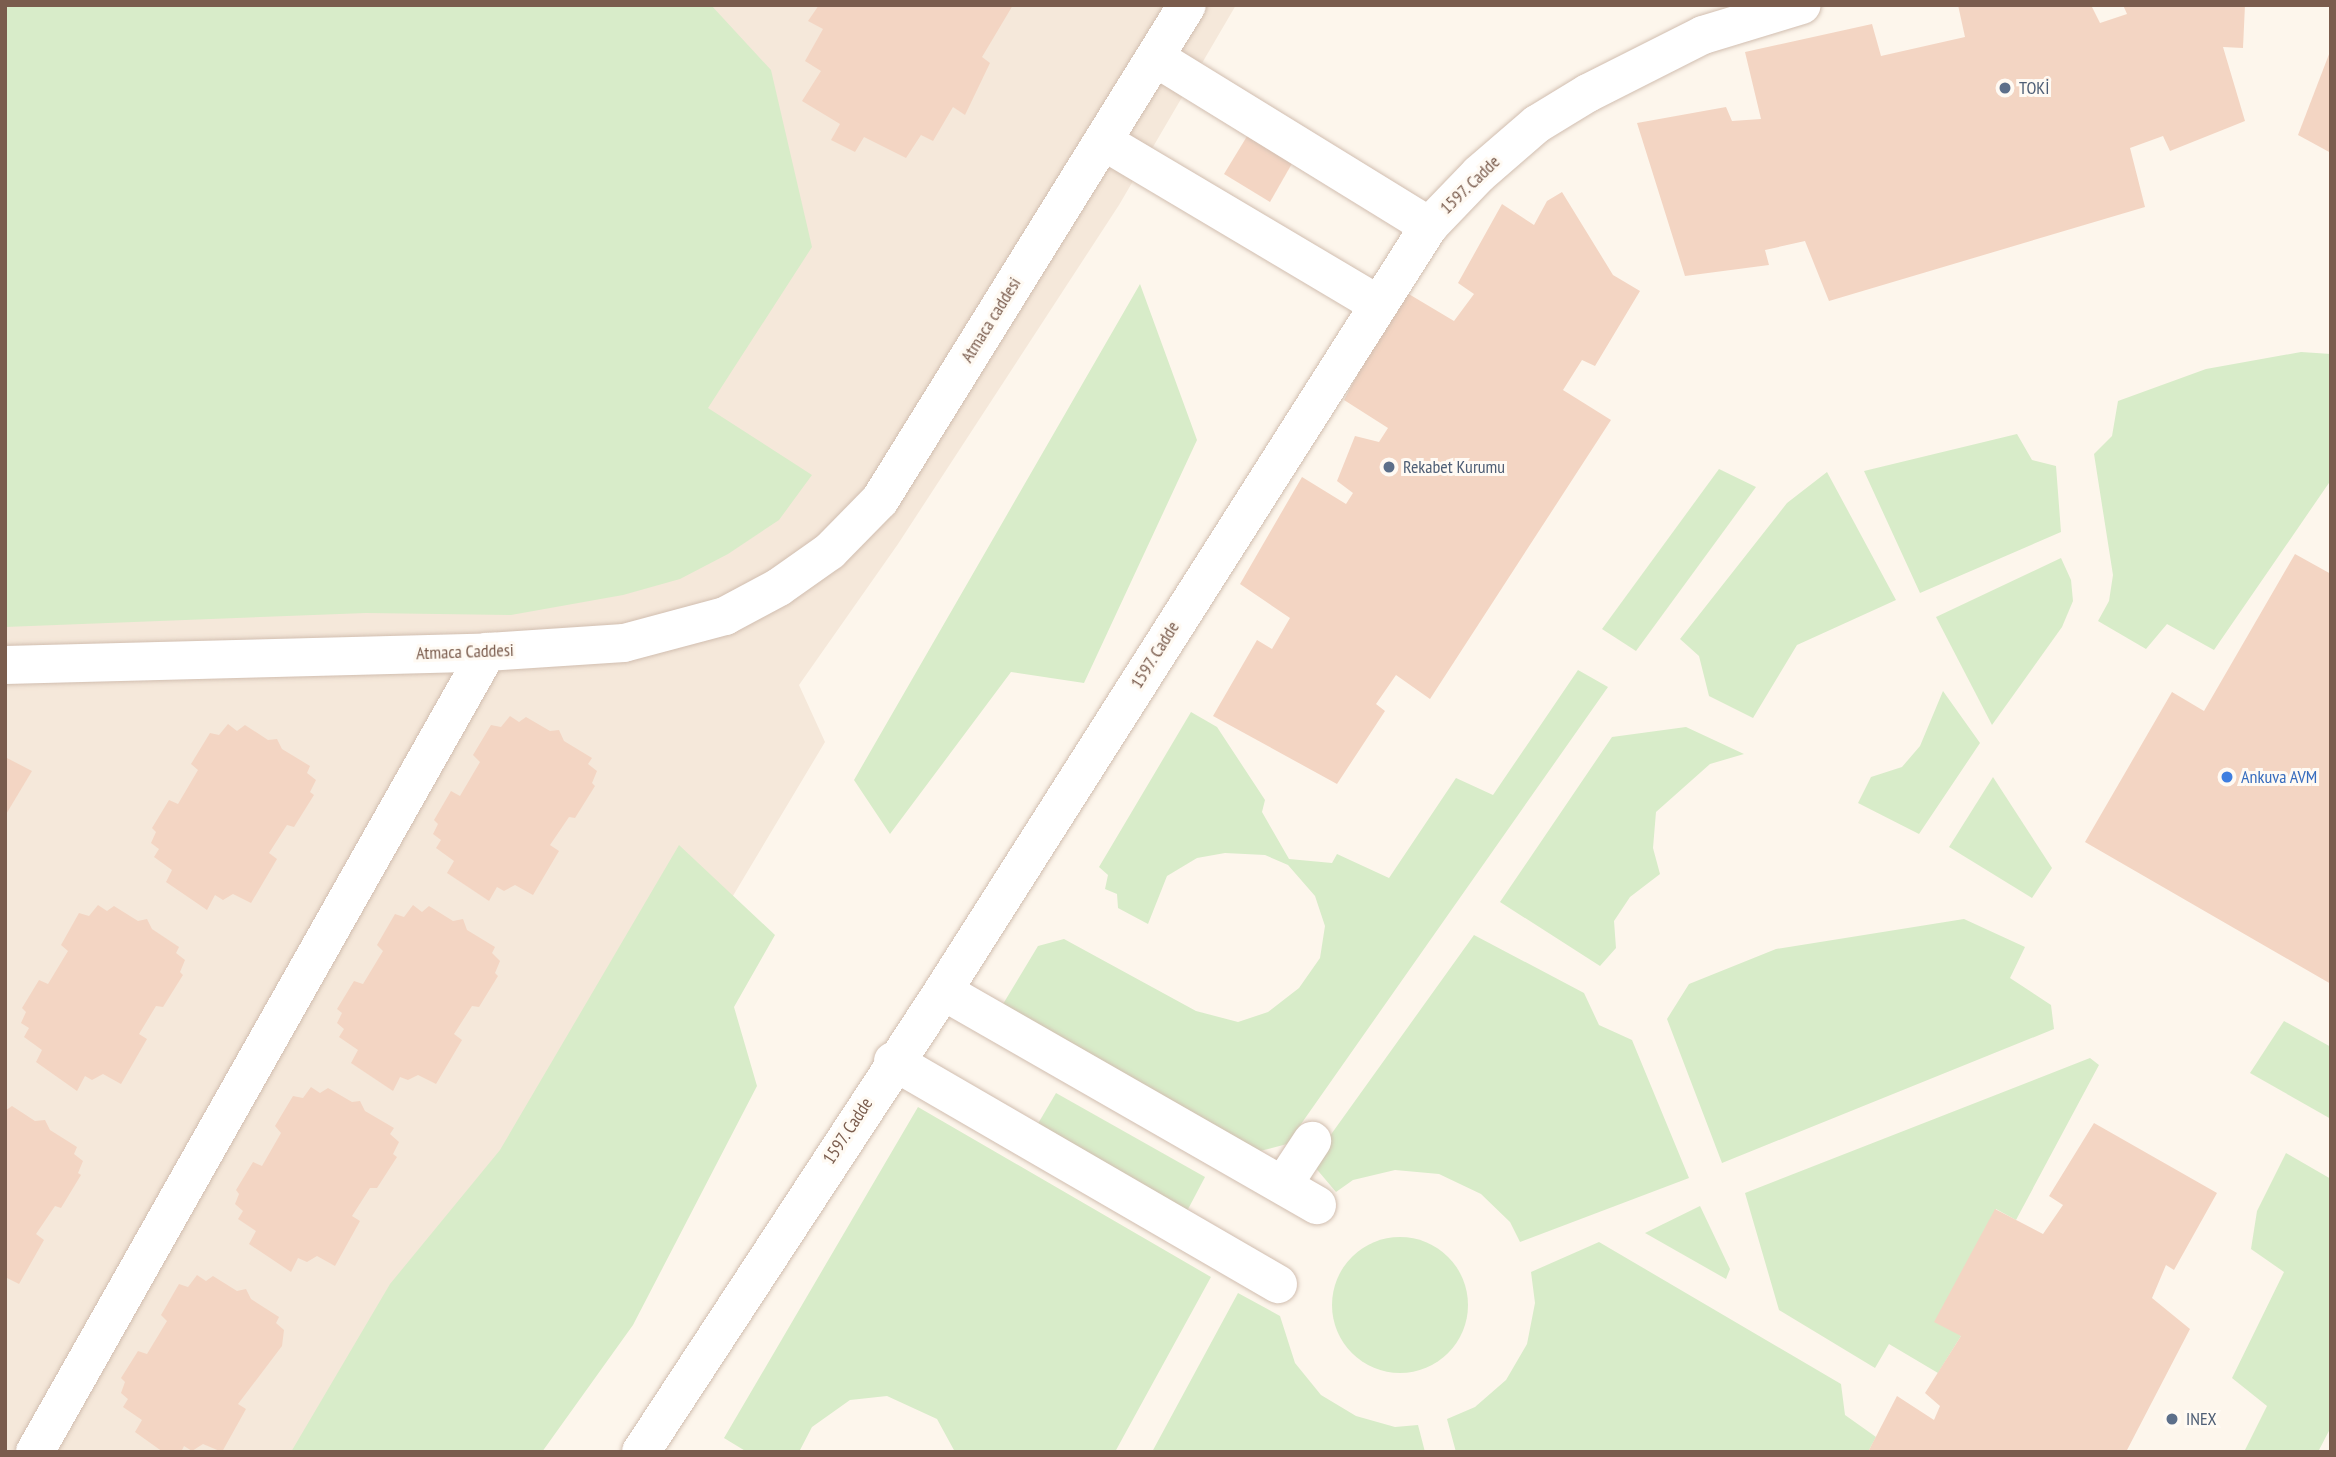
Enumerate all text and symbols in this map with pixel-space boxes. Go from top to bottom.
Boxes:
place label: TOKİ [2019,77,2049,99]
marker: TOKİ [1997,80,2013,96]
street label: 1597. Cadde [1435,151,1505,219]
street label: Atmaca caddesi [956,273,1026,367]
place label: Rekabet Kurumu [1403,456,1505,478]
marker: Rekabet Kurumu [1381,459,1397,475]
street label: 1597. Cadde [1126,617,1184,693]
street label: Atmaca Caddesi [416,640,514,664]
place label: Ankuva AVM [2241,766,2318,788]
marker: Ankuva AVM [2219,769,2235,785]
street label: 1597. Cadde [818,1093,878,1169]
place label: INEX [2186,1408,2217,1430]
marker: INEX [2164,1411,2180,1427]

